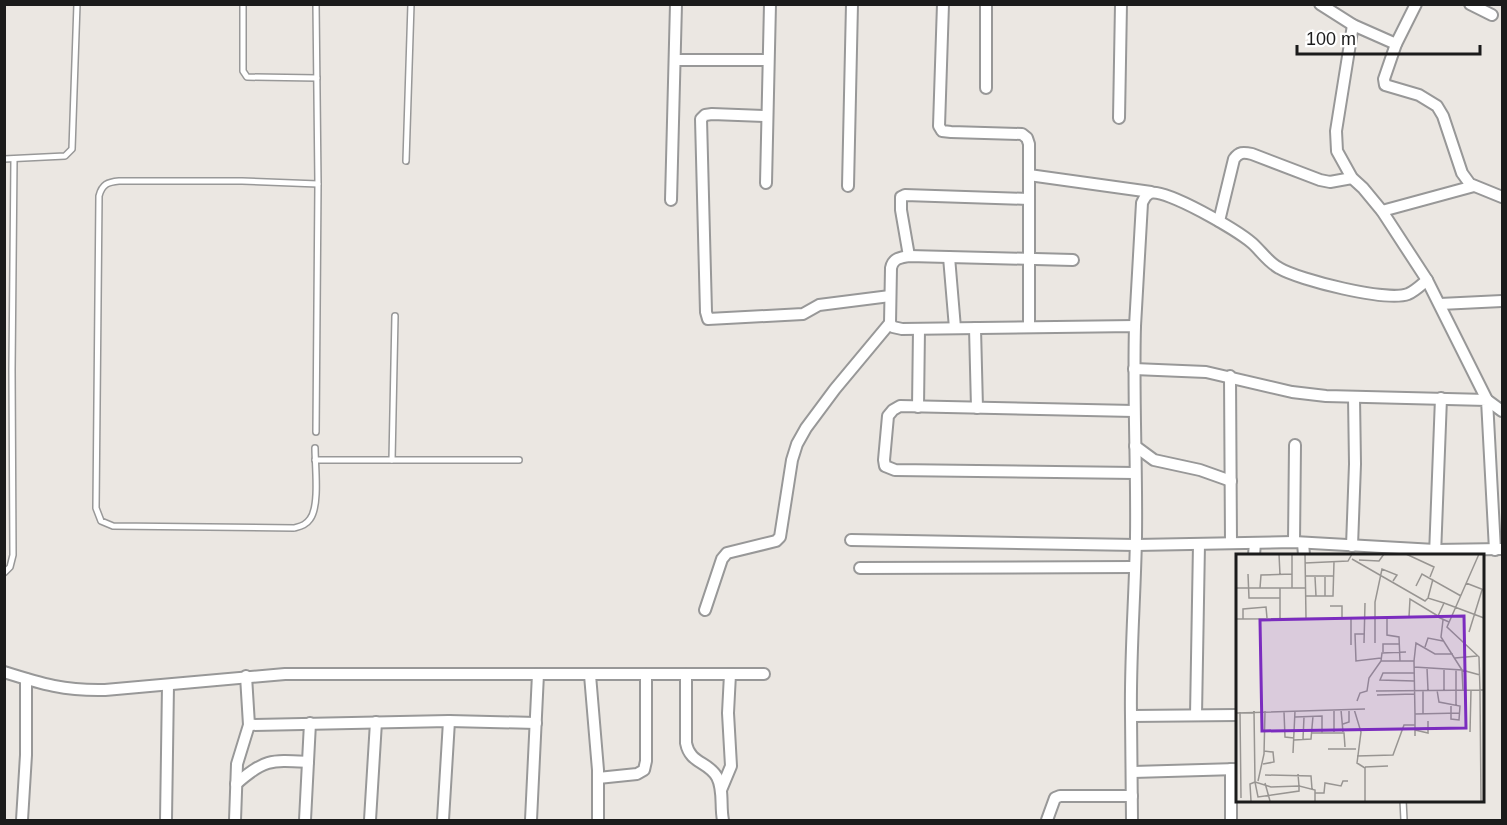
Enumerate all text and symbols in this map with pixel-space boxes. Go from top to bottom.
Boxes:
scale bar [1297,18,1480,56]
text: 100 m [1306,29,1356,49]
inset map [1236,554,1483,801]

